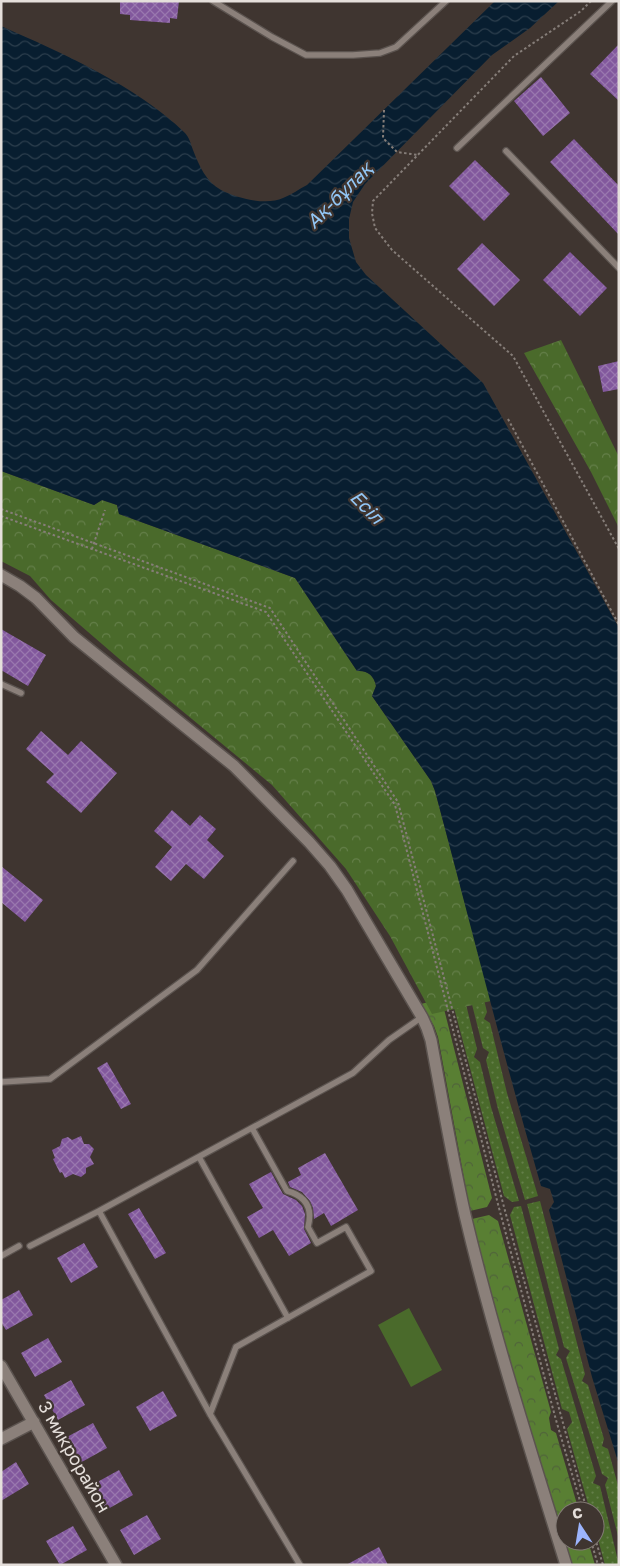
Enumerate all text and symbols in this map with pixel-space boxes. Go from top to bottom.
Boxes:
water label: Ақ-бұлақ [301,155,379,233]
water label: Есіл [346,485,390,530]
street label: 3 микрорайон [34,1397,116,1516]
north arrow [555,1501,605,1551]
text: С [571,1503,584,1522]

